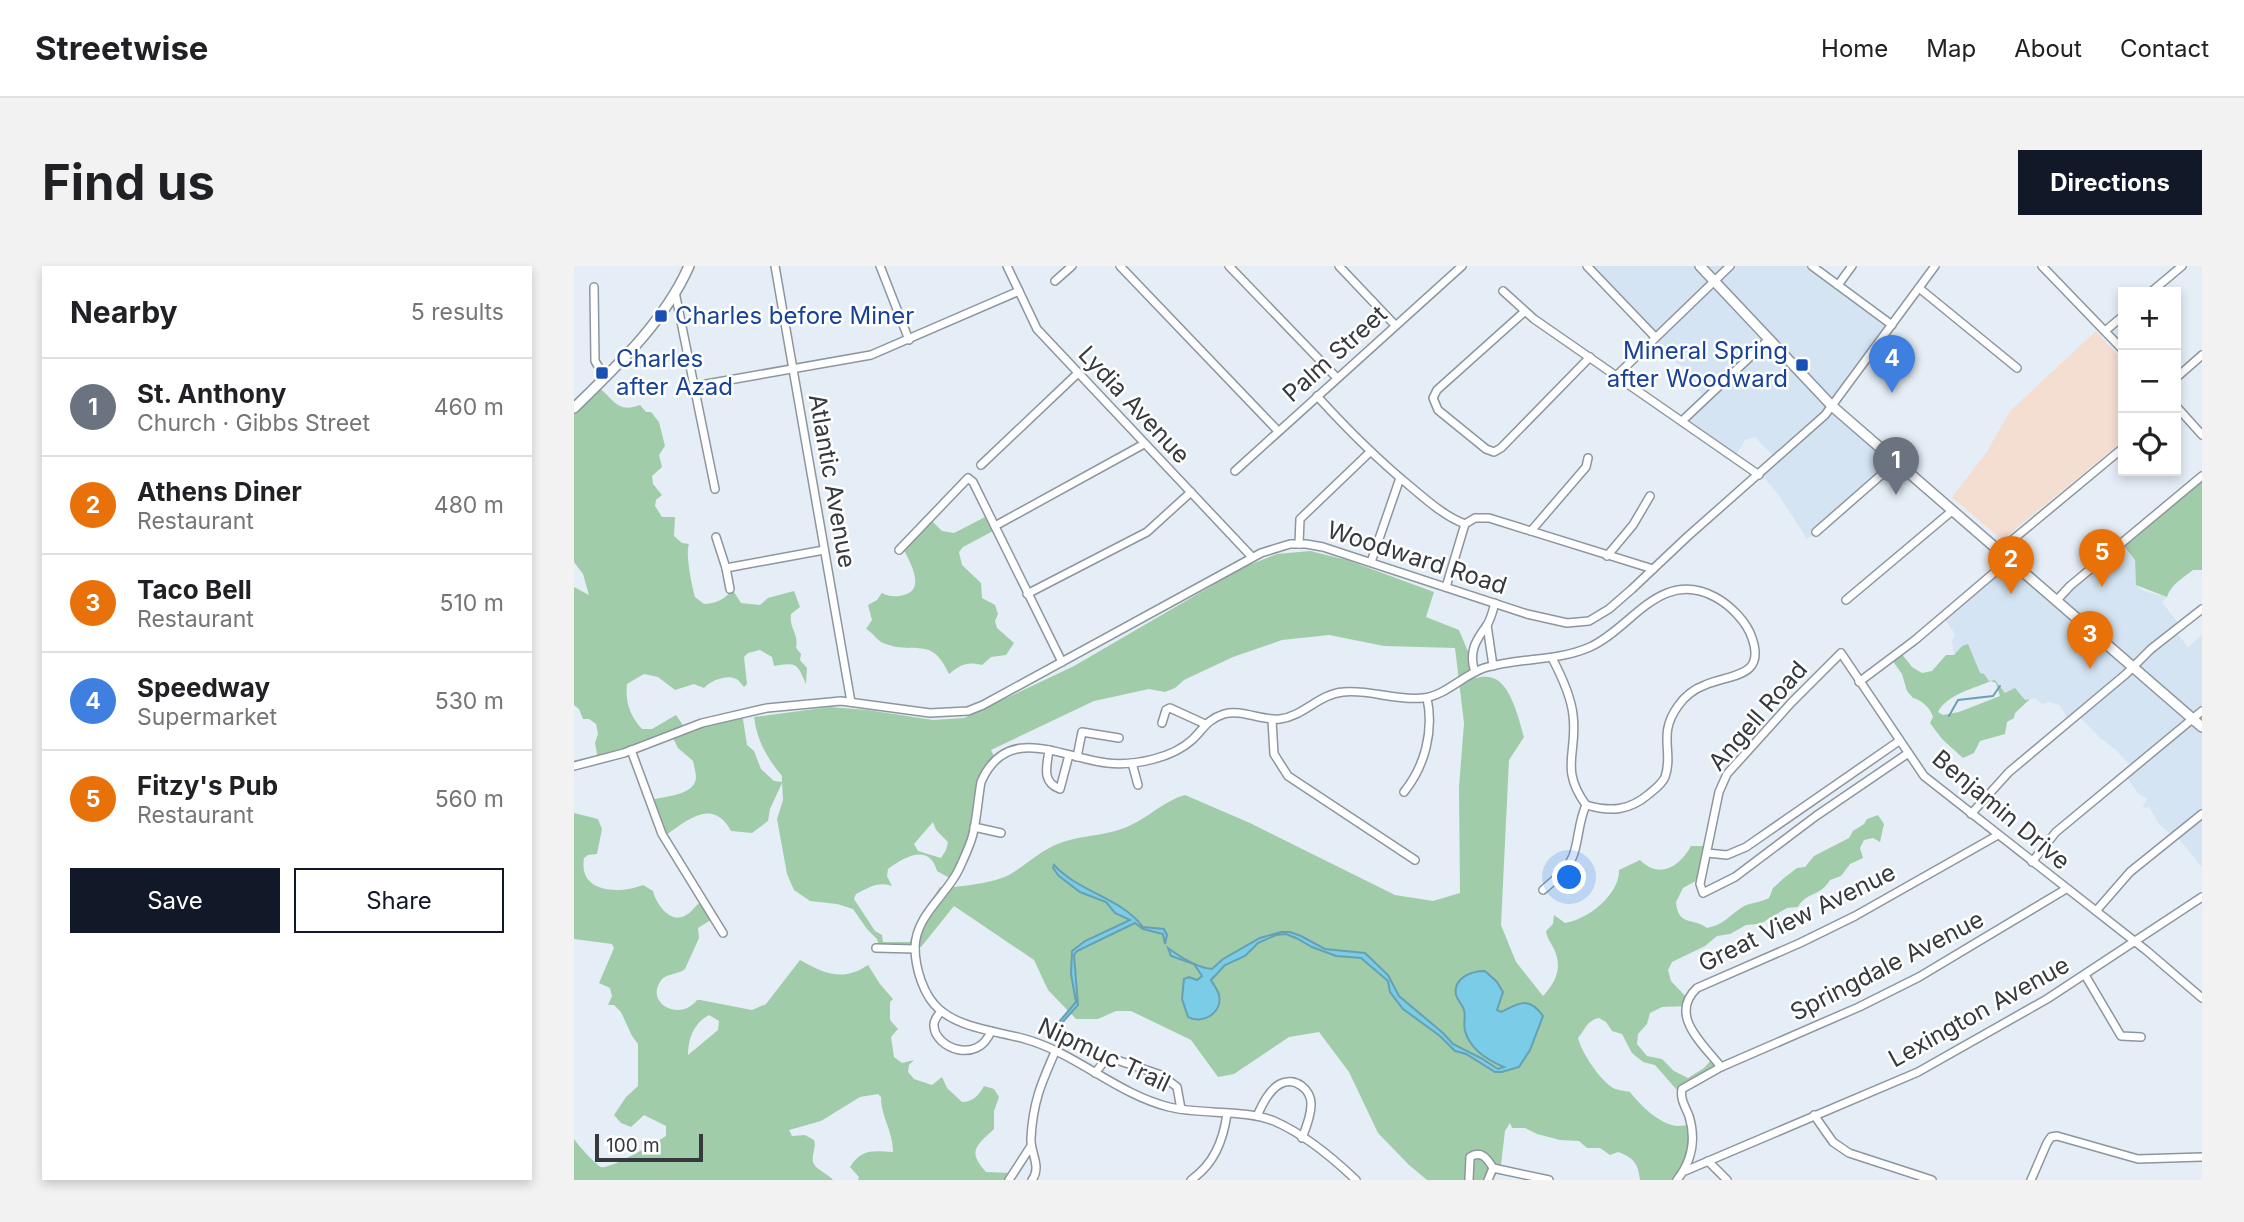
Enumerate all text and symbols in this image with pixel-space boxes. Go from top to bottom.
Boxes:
text: Streetwise [35,28,209,68]
text: Home [1821,34,1888,63]
text: Map [1926,34,1976,63]
text: About [2014,34,2082,63]
text: Contact [2120,34,2209,63]
button: Directions [2018,150,2202,215]
text: Find us [42,153,215,212]
map controls [2118,287,2181,476]
button: + [2118,287,2181,350]
text: Nearby [70,294,178,330]
text: 5 results [411,298,504,326]
street label: Palm Street [1277,299,1393,408]
place label: Charles before Miner [675,301,914,330]
marker: Charles before Miner [653,308,669,324]
pin: 4 [1869,335,1915,393]
place label: Mineral Spring after Woodward [1607,336,1788,393]
street label: Lydia Avenue [1073,340,1196,469]
place label: Charles after Azad [616,344,733,401]
button: − [2118,350,2181,413]
marker: Mineral Spring after Woodward [1794,357,1810,373]
marker: Charles after Azad [594,365,610,381]
text: St. Anthony [137,378,286,409]
street label: Atlantic Avenue [803,392,862,570]
text: 1 [88,393,98,421]
text: 460 m [434,393,504,421]
text: Church · Gibbs Street [137,409,370,437]
button: locate [2118,413,2181,476]
pin: 1 [1873,437,1919,495]
text: Athens Diner [137,476,302,507]
text: 2 [86,491,100,519]
text: 480 m [434,491,504,519]
text: Restaurant [137,507,254,535]
street label: Woodward Road [1324,515,1511,600]
pin: 5 [2079,529,2125,587]
pin: 2 [1988,536,2034,594]
text: Taco Bell [137,574,252,605]
text: 3 [86,589,100,617]
text: 510 m [440,589,504,617]
text: Restaurant [137,605,254,633]
pin: 3 [2067,611,2113,669]
street label: Angell Road [1702,655,1813,776]
text: Speedway [137,672,270,703]
text: 4 [85,687,101,715]
text: 530 m [435,687,504,715]
text: Supermarket [137,703,277,731]
street label: Benjamin Drive [1927,744,2076,876]
text: Fitzy's Pub [137,770,278,801]
text: 5 [86,785,100,813]
text: 560 m [435,785,504,813]
text: Restaurant [137,801,254,829]
street label: Great View Avenue [1694,857,1900,978]
your location [1552,860,1586,894]
button: Save [70,868,280,933]
button: Share [294,868,504,933]
street label: Springdale Avenue [1785,904,1988,1027]
street label: Lexington Avenue [1883,950,2074,1073]
street label: Nipmuc Trail [1033,1011,1175,1098]
scale bar [595,1131,704,1163]
text: 100 m [606,1134,660,1157]

